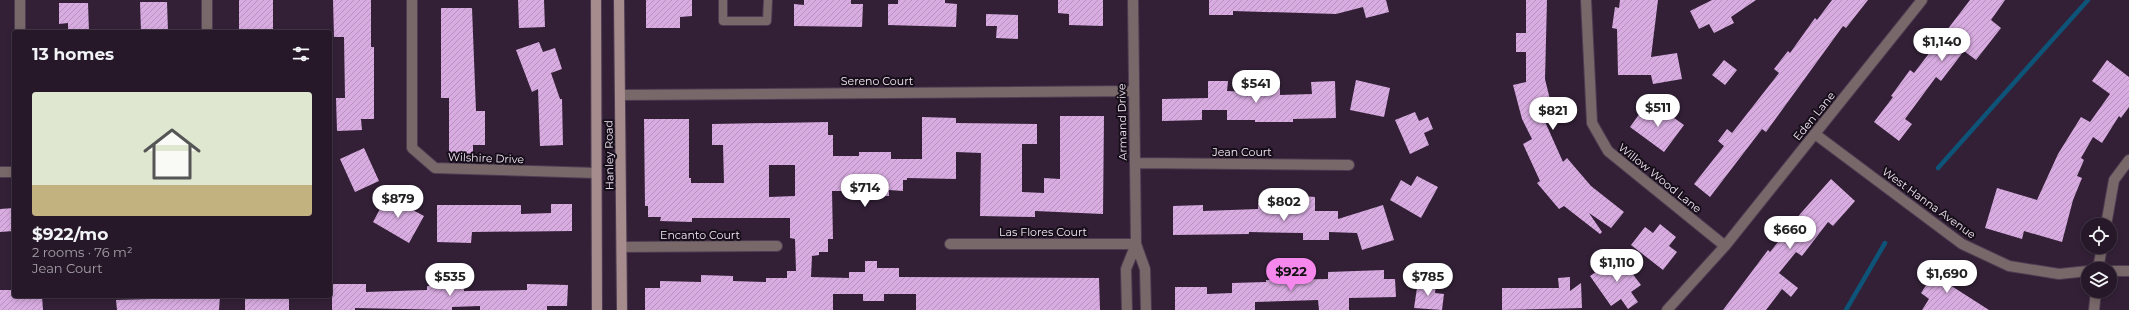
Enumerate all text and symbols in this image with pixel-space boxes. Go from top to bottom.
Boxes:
pin: $1,140 [1909,28,1975,62]
text: $1,140 [1922,33,1962,49]
icon: filters [290,43,312,65]
text: 13 homes [32,44,114,64]
pin: $541 [1232,70,1280,104]
street label: Sereno Court [841,74,914,88]
text: $541 [1241,75,1271,91]
street label: Armand Drive [1114,83,1130,161]
street label: Eden Lane [1790,88,1838,143]
pin: $511 [1634,94,1682,128]
pin: $821 [1529,97,1577,131]
text: $511 [1645,99,1671,115]
text: $821 [1538,102,1568,118]
icon: home [136,118,208,190]
street label: Hanley Road [601,120,617,190]
street label: Willow Wood Lane [1616,140,1705,216]
street label: Jean Court [1211,145,1272,159]
street label: Wilshire Drive [448,150,525,166]
street label: West Hanna Avenue [1880,164,1979,242]
pin: $714 [841,174,889,208]
text: $714 [850,179,880,195]
pin: $879 [374,185,422,219]
pin: $802 [1260,188,1308,222]
text: $879 [381,190,415,206]
text: $802 [1267,193,1301,209]
pin: $660 [1766,216,1814,250]
map controls [2081,218,2117,298]
button: locate [2081,218,2117,254]
text: $660 [1773,221,1807,237]
text: $922/mo [32,224,108,244]
street label: Las Flores Court [999,225,1088,239]
street label: Encanto Court [660,228,740,242]
text: 2 rooms · 76 m² [32,244,132,260]
pin: $1,110 [1584,249,1650,283]
text: $1,110 [1599,254,1635,270]
pin: $922 [1267,258,1315,292]
text: Jean Court [32,260,103,276]
pin: $1,690 [1914,260,1980,294]
button: layers [2081,262,2117,298]
pin: $535 [426,263,474,297]
text: $922 [1275,263,1307,279]
pin: $785 [1404,263,1452,297]
text: $1,690 [1926,265,1968,281]
text: $535 [434,268,466,284]
text: $785 [1412,268,1444,284]

